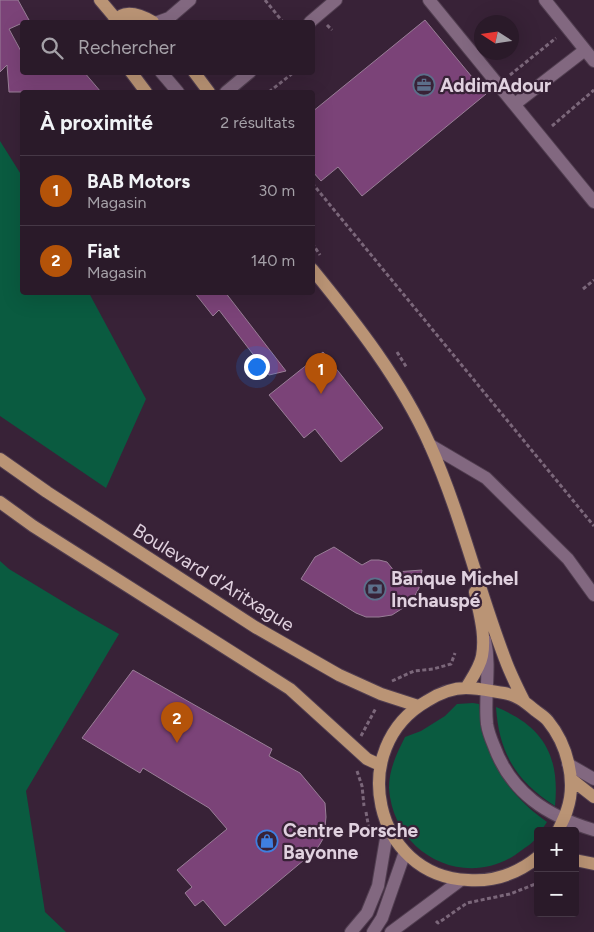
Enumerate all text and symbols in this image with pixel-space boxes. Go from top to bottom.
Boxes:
north arrow [474,15,519,60]
search box [20,20,315,75]
icon: search [38,34,66,62]
text: Rechercher [78,36,176,59]
office icon: AddimAdour [412,73,436,97]
place label: AddimAdour [440,74,551,97]
text: À proximité [40,110,153,135]
text: 2 résultats [220,113,295,132]
text: BAB Motors [87,170,190,193]
text: 1 [53,181,59,200]
text: 30 m [258,181,295,200]
text: Magasin [87,193,146,212]
text: Fiat [87,240,120,263]
text: 2 [51,251,61,270]
text: 140 m [251,251,295,270]
text: Magasin [87,263,146,282]
pin: 1 [305,353,337,394]
your location [244,354,270,380]
street label: Boulevard d'Aritxague [129,518,299,636]
place label: Banque Michel Inchauspé [391,567,518,612]
bank icon: Banque Michel Inchauspé [363,577,387,601]
pin: 2 [161,702,193,743]
place label: Centre Porsche Bayonne [283,819,419,864]
map controls [534,827,579,917]
button: + [534,827,579,872]
shop icon: Centre Porsche Bayonne [255,829,279,853]
button: − [534,872,579,917]

